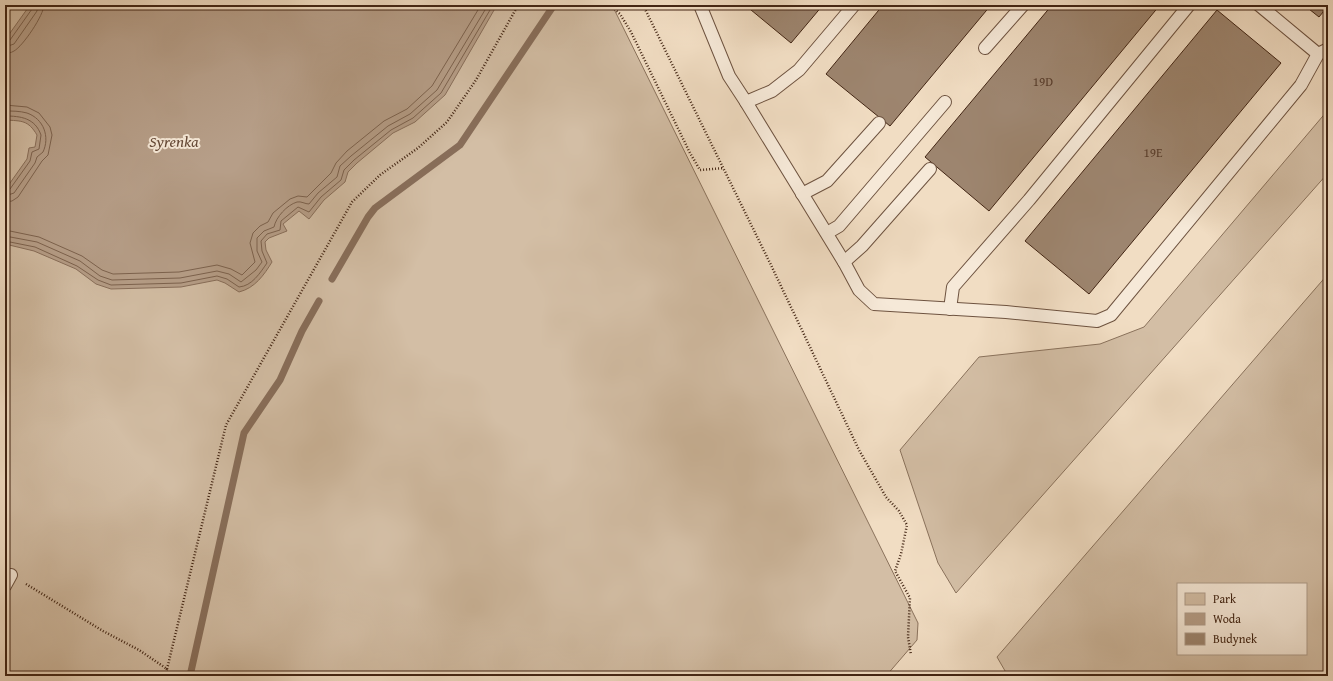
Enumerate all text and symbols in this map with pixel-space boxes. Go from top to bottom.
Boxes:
house number: 19D [1033,72,1053,91]
water label: Syrenka [149,129,199,153]
house number: 19E [1143,143,1163,162]
legend [1177,583,1307,655]
text: Park [1213,590,1237,607]
text: Woda [1213,610,1241,627]
text: Budynek [1213,630,1258,647]

